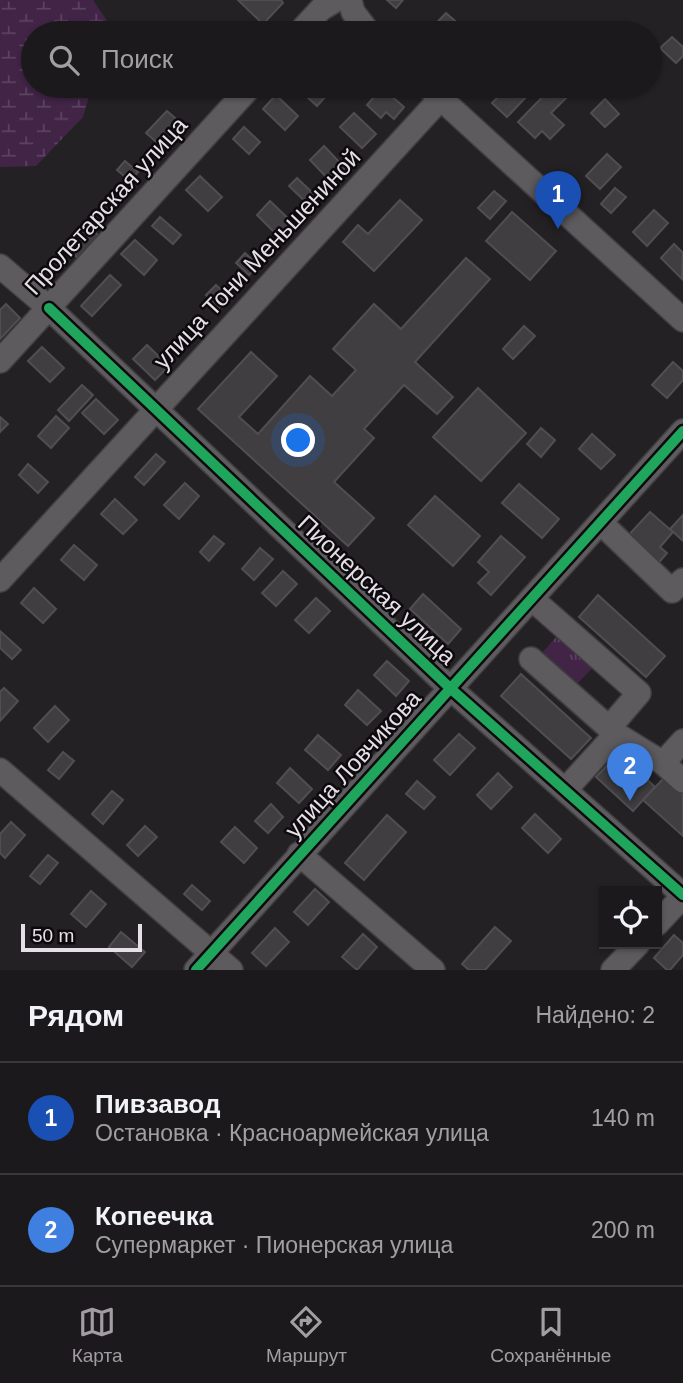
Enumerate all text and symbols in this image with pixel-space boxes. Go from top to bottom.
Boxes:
search box [21,21,662,98]
icon: search [45,41,83,79]
text: Поиск [101,44,173,74]
street label: Пролетарская улица [19,111,193,300]
street label: улица Тони Меньшениной [148,143,366,374]
pin: 1 [535,171,581,229]
your location [281,423,315,457]
street label: Пионерская улица [293,510,462,670]
street label: улица Ловчикова [279,684,426,843]
pin: 2 [607,743,653,801]
map controls [599,886,662,949]
button: locate [599,886,662,949]
scale bar [21,921,142,953]
text: 50 m [32,925,74,946]
text: Рядом [28,999,124,1032]
text: Найдено: 2 [535,1002,655,1028]
text: Пивзавод [95,1089,220,1119]
text: 1 [45,1105,57,1131]
text: 140 m [591,1105,655,1131]
text: Остановка · Красноармейская улица [95,1120,489,1146]
text: Копеечка [95,1201,213,1231]
text: 2 [45,1217,57,1243]
text: 200 m [591,1217,655,1243]
text: Супермаркет · Пионерская улица [95,1232,453,1258]
tab: Карта [72,1303,123,1367]
tab: Маршрут [266,1303,347,1367]
tab: Сохранённые [490,1303,611,1367]

